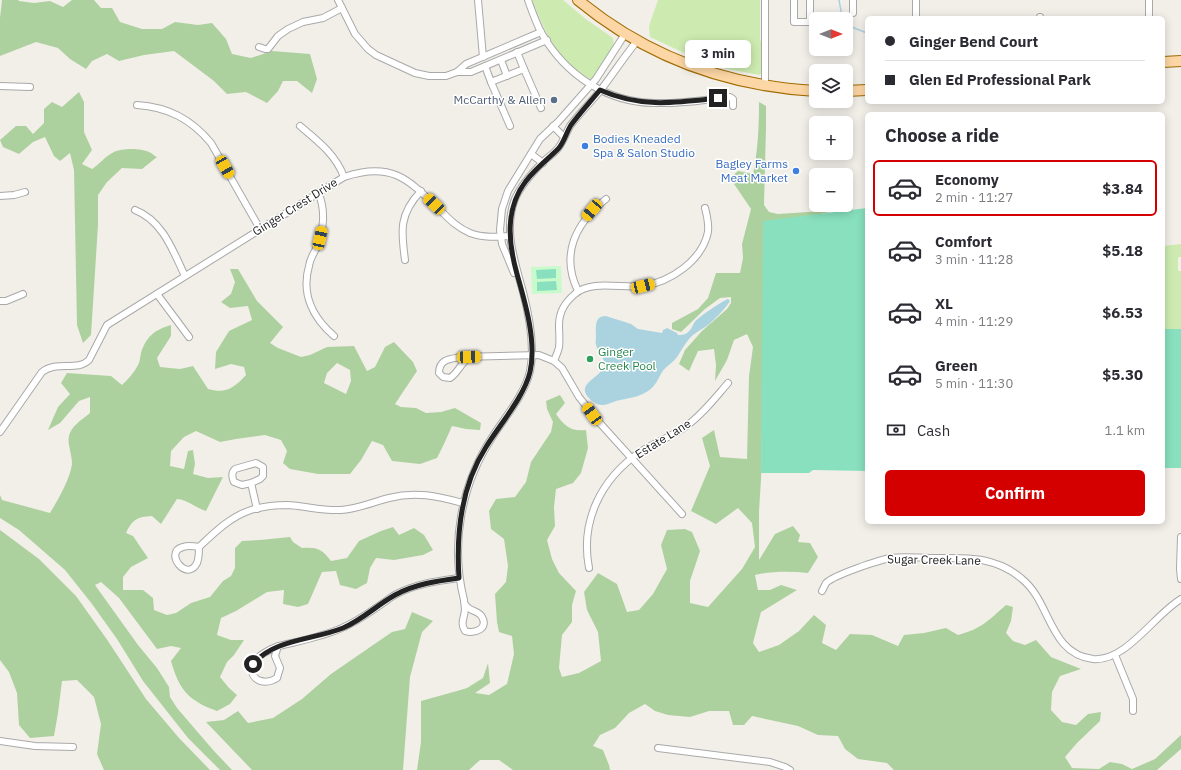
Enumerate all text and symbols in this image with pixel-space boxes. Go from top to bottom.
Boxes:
north arrow [809,12,853,56]
map controls [809,12,853,212]
text: Ginger Bend Court [909,32,1038,51]
callout: 3 min [685,40,751,68]
text: 3 min [701,45,735,62]
button: layers [809,64,853,108]
text: Glen Ed Professional Park [909,70,1091,89]
route end [709,89,727,107]
place label: McCarthy & Allen [453,92,546,107]
marker: McCarthy & Allen [549,95,559,105]
button: + [809,116,853,160]
text: Choose a ride [885,124,999,147]
place label: Bodies Kneaded Spa & Salon Studio [593,131,695,160]
marker: Bodies Kneaded Spa & Salon Studio [580,141,590,151]
car [214,154,236,180]
place label: Bagley Farms Meat Market [715,156,788,185]
marker: Bagley Farms Meat Market [791,166,801,176]
button: − [809,168,853,212]
icon: car [887,170,923,206]
text: Economy [935,170,999,189]
street label: Ginger Crest Drive [250,174,340,239]
text: $3.84 [1102,179,1143,198]
text: 2 min · 11:27 [935,189,1013,206]
car [421,191,447,217]
car [580,197,604,223]
car [312,225,328,251]
icon: car [887,232,923,268]
text: Comfort [935,232,992,251]
text: $5.18 [1102,241,1143,260]
text: 3 min · 11:28 [935,251,1013,268]
car [630,277,656,295]
icon: car [887,294,923,330]
text: XL [935,294,953,313]
text: $6.53 [1102,303,1143,322]
text: 4 min · 11:29 [935,313,1013,330]
place label: Ginger Creek Pool [598,344,656,373]
car [457,351,481,363]
marker: Ginger Creek Pool [585,354,595,364]
icon: car [887,356,923,392]
text: Green [935,356,978,375]
text: $5.30 [1102,365,1143,384]
text: 5 min · 11:30 [935,375,1013,392]
car [580,401,604,427]
street label: Estate Lane [632,415,694,462]
icon: cash [885,419,907,441]
text: Cash [917,421,950,440]
text: 1.1 km [1105,422,1145,439]
button: Confirm [885,470,1145,516]
street label: Sugar Creek Lane [887,551,981,568]
route start [244,655,262,673]

